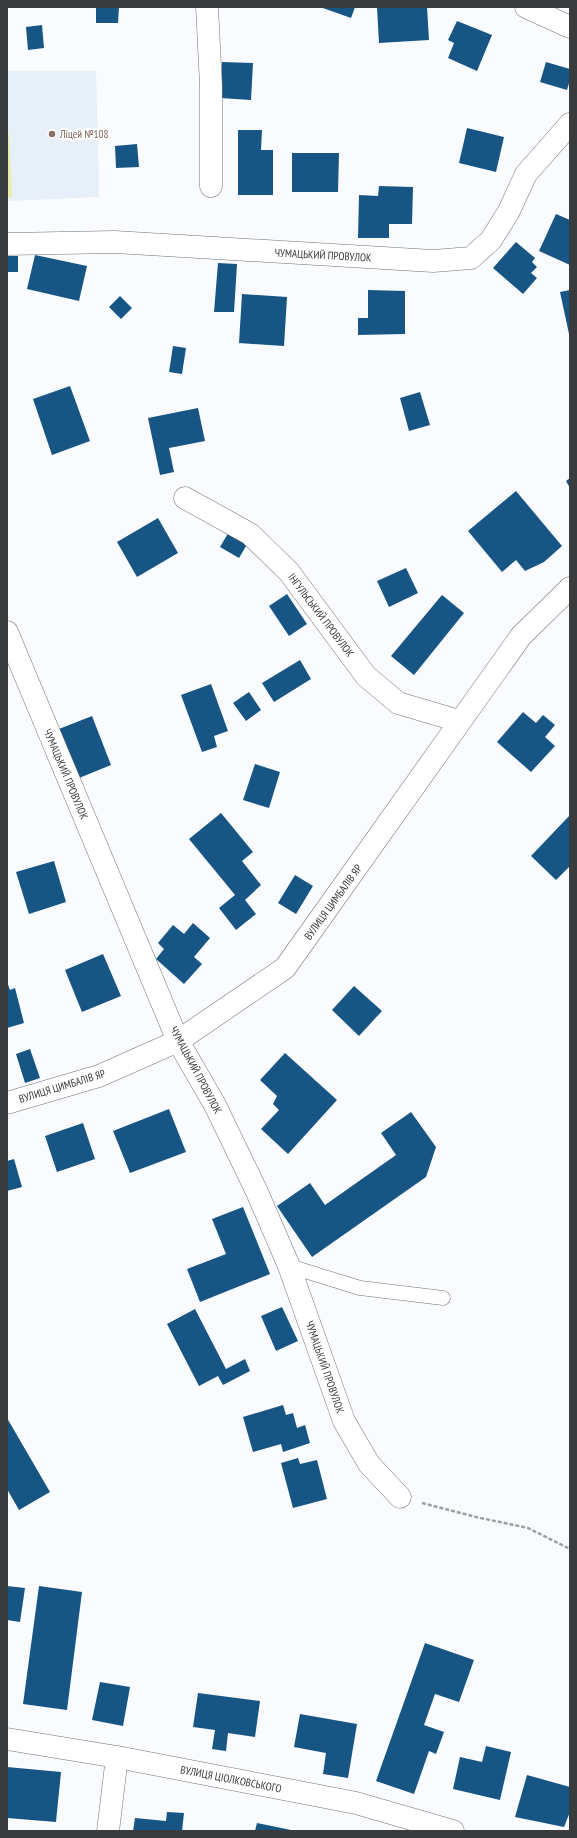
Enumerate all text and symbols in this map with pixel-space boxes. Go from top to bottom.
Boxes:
place label: Ліцей №108 [59,127,108,141]
marker: Ліцей №108 [47,129,57,139]
street label: ЧУМАЦЬКИЙ ПРОВУЛОК [274,245,372,265]
street label: ІНГУЛЬСЬКИЙ ПРОВУЛОК [285,570,357,660]
street label: ЧУМАЦЬКИЙ ПРОВУЛОК [41,727,92,822]
street label: ВУЛИЦЯ ЦИМБАЛІВ ЯР [301,862,365,942]
street label: ЧУМАЦЬКИЙ ПРОВУЛОК [167,1024,225,1117]
street label: ВУЛИЦЯ ЦИМБАЛІВ ЯР [17,1066,107,1106]
street label: ЧУМАЦЬКИЙ ПРОВУЛОК [303,1319,348,1416]
street label: ВУЛИЦЯ ЦІОЛКОВСЬКОГО [179,1762,283,1796]

